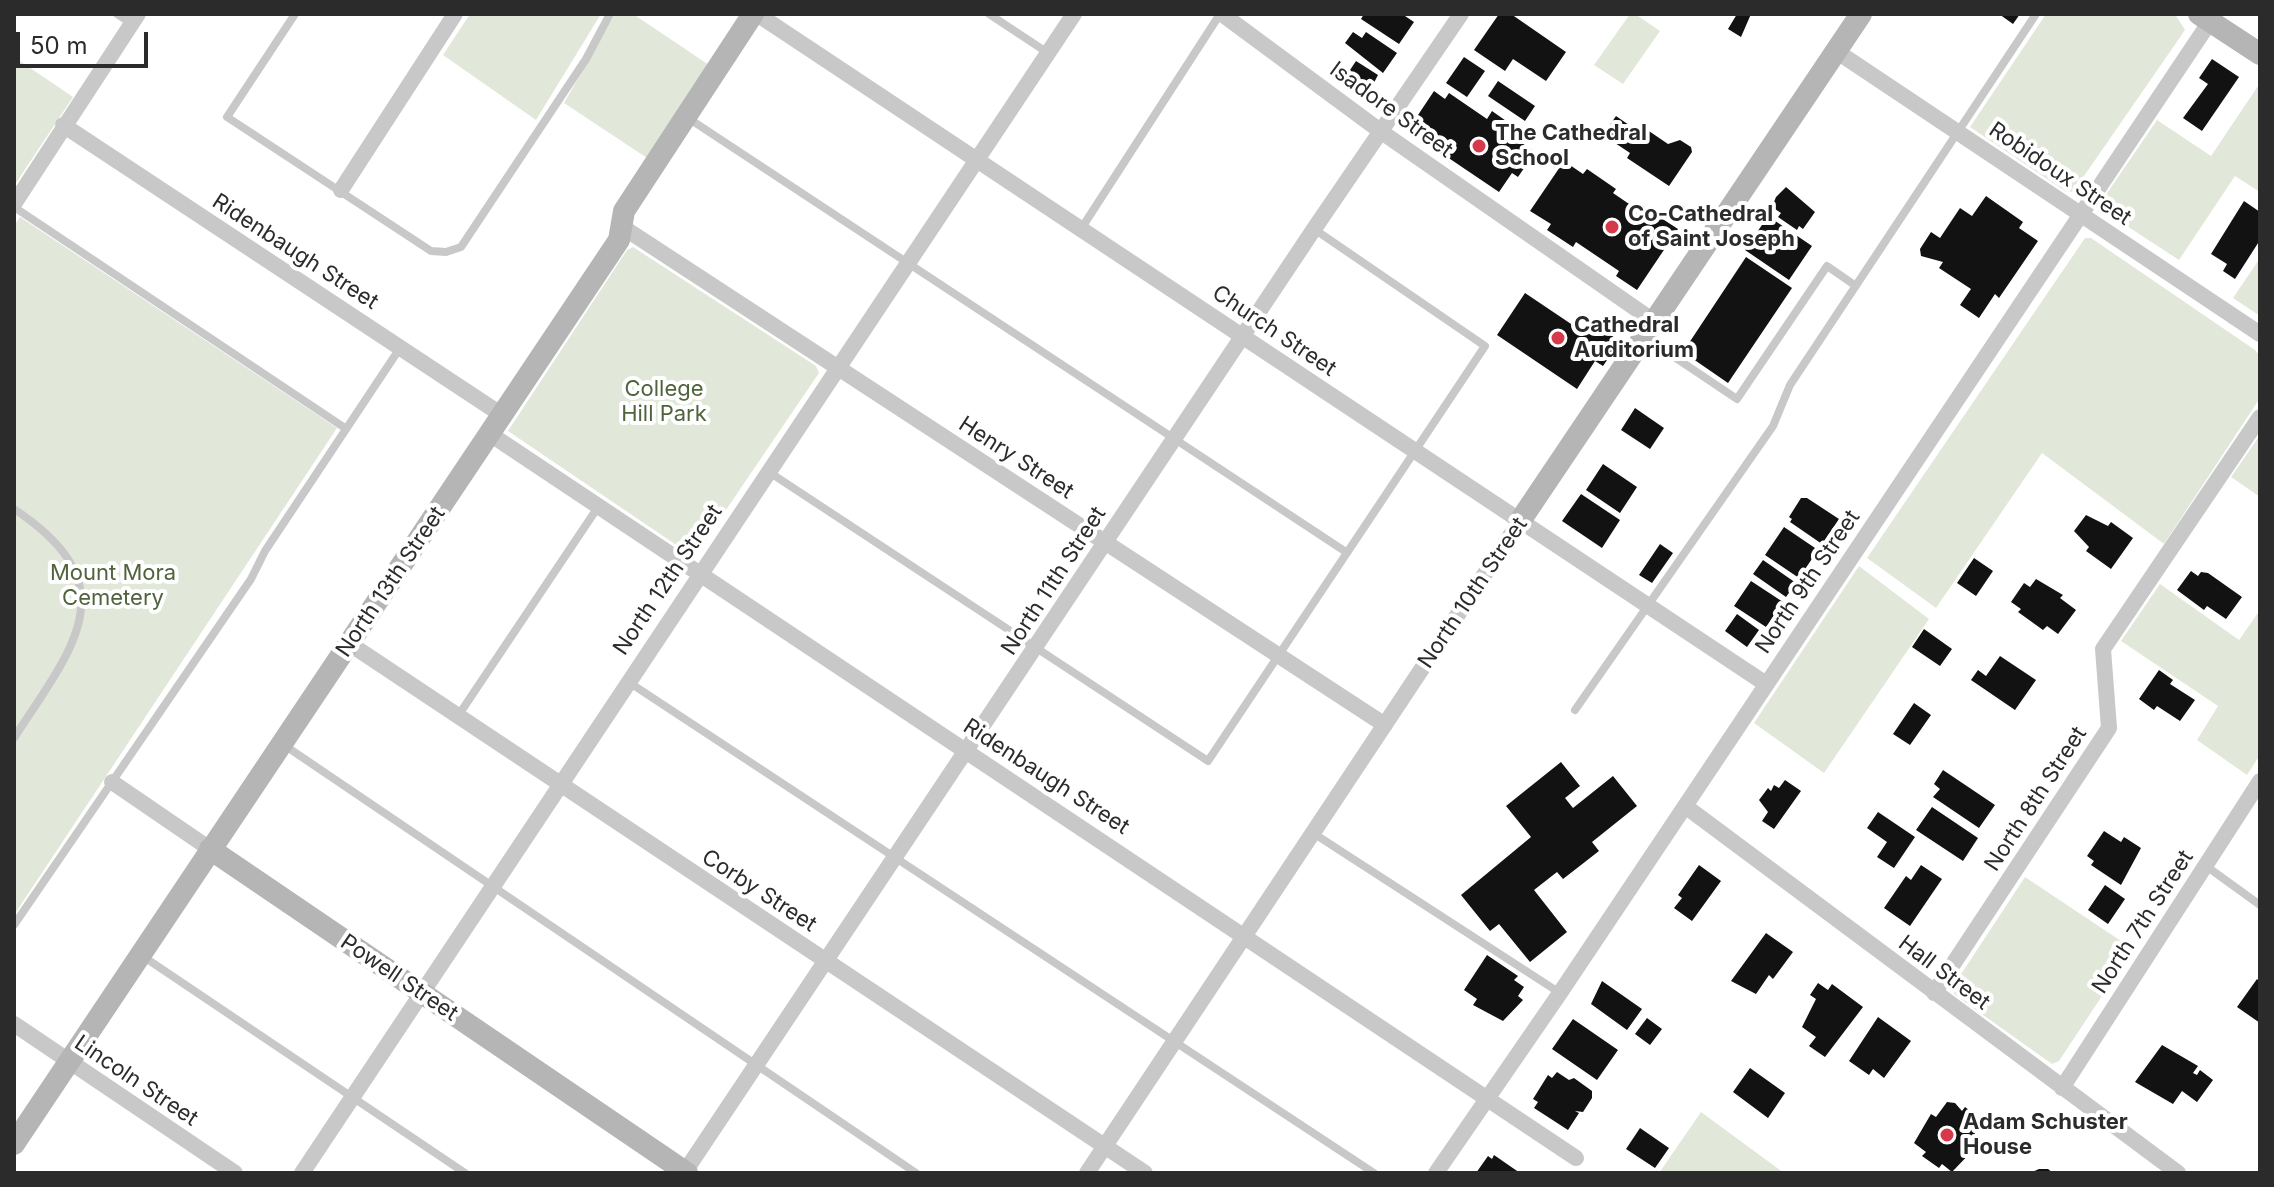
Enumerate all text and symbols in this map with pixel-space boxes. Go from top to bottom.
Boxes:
scale bar [20,16,152,66]
text: 50 m [30,31,88,60]
street label: Isadore Street [1324,57,1458,163]
street label: Robidoux Street [1984,117,2136,231]
place label: The Cathedral School [1495,120,1647,172]
marker: The Cathedral School [1470,137,1488,155]
street label: Ridenbaugh Street [207,188,383,316]
place label: Co-Cathedral of Saint Joseph [1628,201,1795,252]
marker: Co-Cathedral of Saint Joseph [1603,218,1621,236]
street label: Church Street [1207,280,1341,382]
place label: Cathedral Auditorium [1574,312,1694,364]
marker: Cathedral Auditorium [1549,329,1567,347]
park label: College Hill Park [621,376,707,428]
street label: Henry Street [954,411,1078,505]
street label: North 12th Street [608,500,728,660]
street label: North 13th Street [331,502,451,662]
street label: North 11th Street [996,502,1112,660]
street label: North 9th Street [1750,505,1866,659]
street label: North 10th Street [1413,512,1533,674]
park label: Mount Mora Cemetery [50,560,176,612]
street label: Ridenbaugh Street [958,713,1134,841]
street label: North 8th Street [1979,722,2093,876]
street label: Corby Street [697,844,821,938]
street label: North 7th Street [2087,845,2199,999]
street label: Powell Street [335,929,463,1027]
street label: Hall Street [1893,930,1995,1016]
street label: Lincoln Street [69,1030,203,1132]
place label: Adam Schuster House [1963,1109,2128,1160]
marker: Adam Schuster House [1938,1126,1956,1144]

